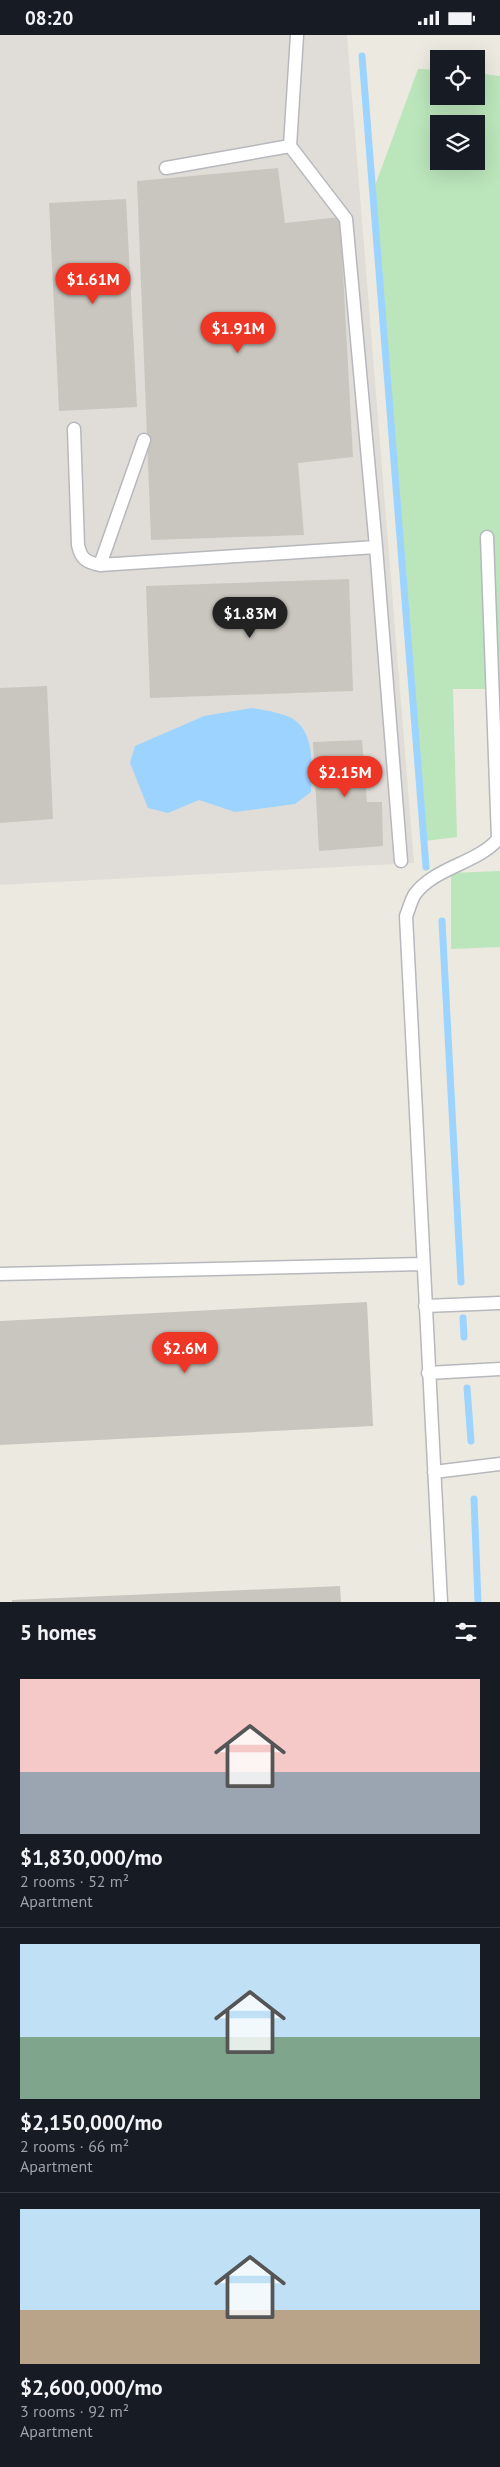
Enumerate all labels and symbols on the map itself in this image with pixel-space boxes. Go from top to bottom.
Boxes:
pin: $1.61M [52,263,134,305]
pin: $1.91M [197,311,279,354]
pin: $1.83M [209,597,291,639]
pin: $2.15M [304,755,386,798]
pin: $2.6M [150,1331,220,1374]

